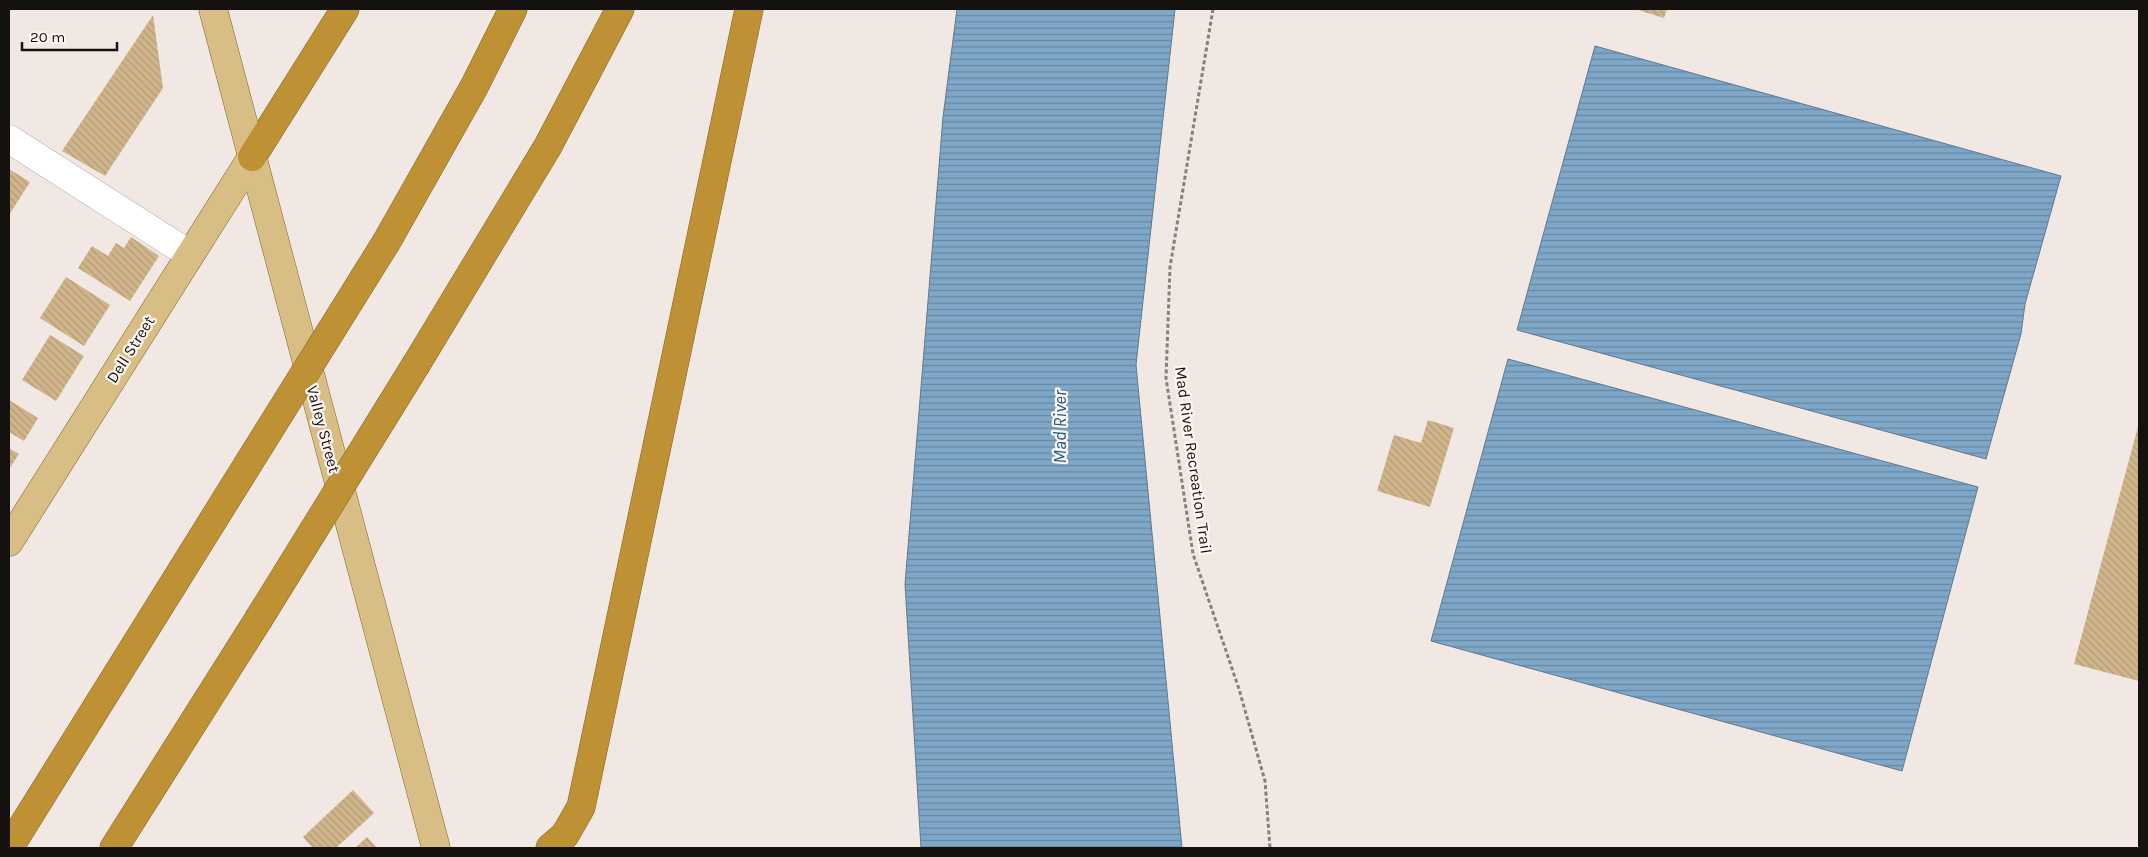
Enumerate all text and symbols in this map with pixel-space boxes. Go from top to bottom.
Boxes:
scale bar [22,20,118,52]
text: 20 m [30,28,65,46]
street label: Dell Street [102,312,158,386]
street label: Mad River Recreation Trail [1171,365,1216,555]
street label: Valley Street [303,383,344,475]
water label: Mad River [1049,389,1071,464]

